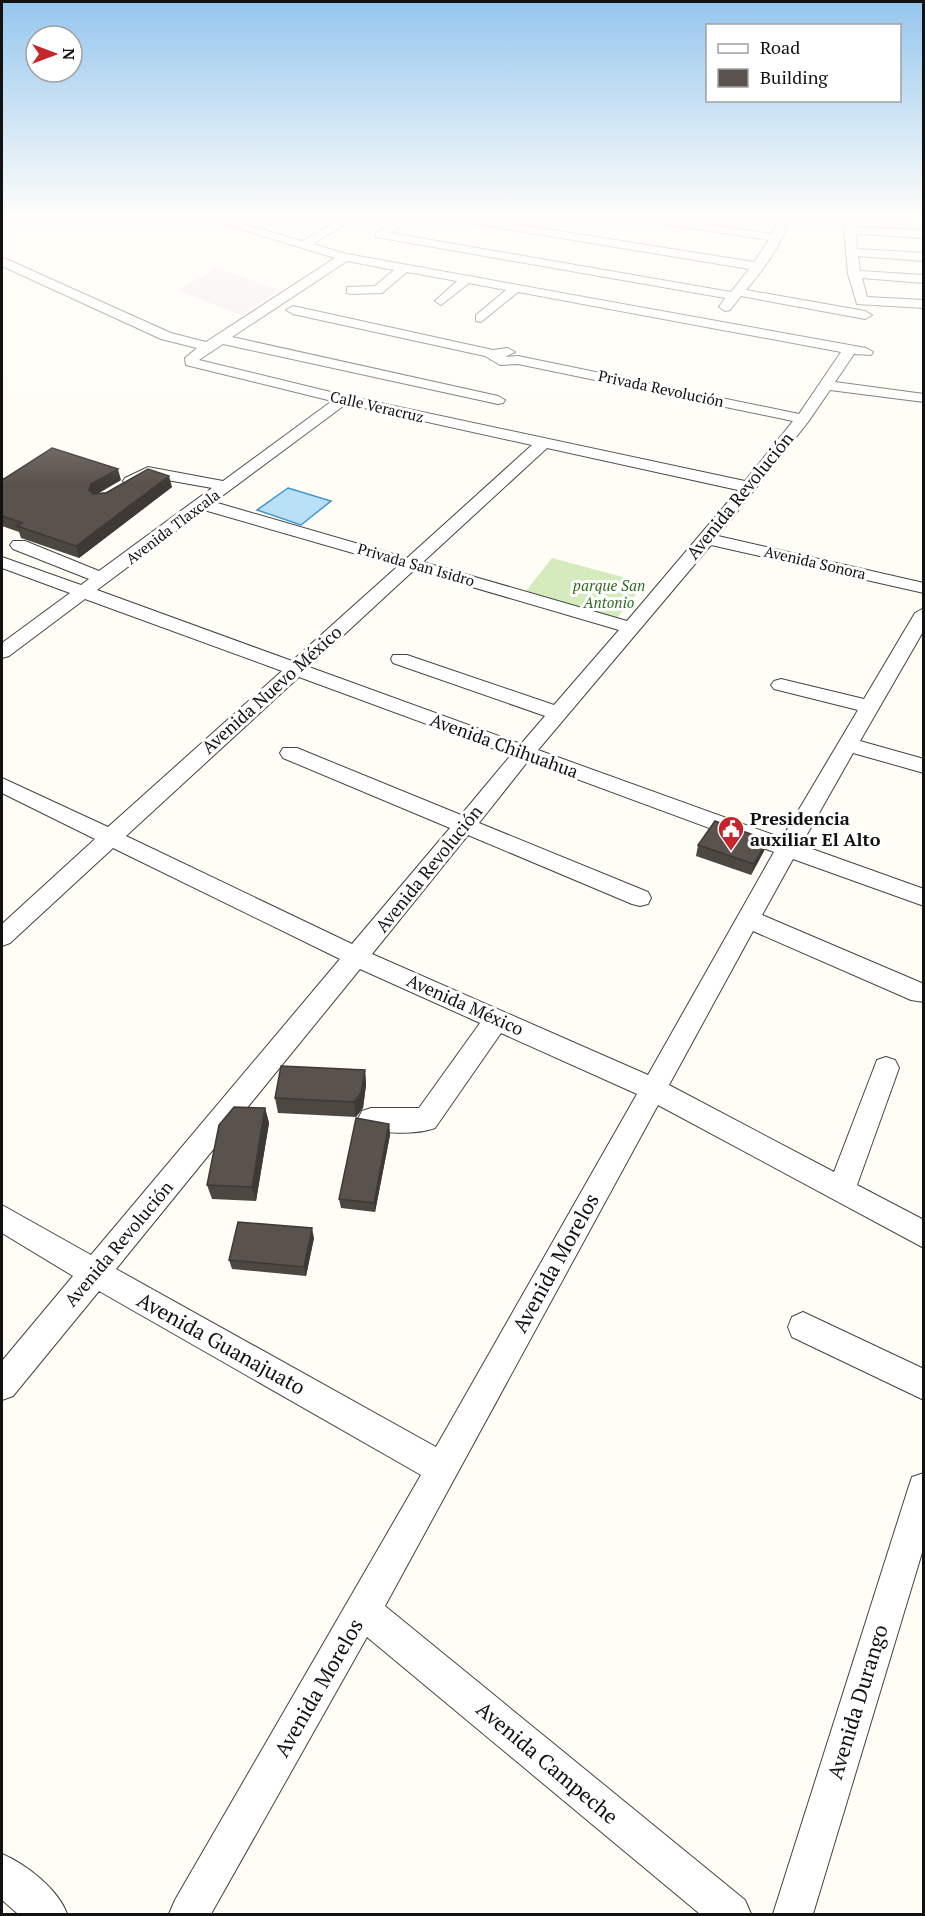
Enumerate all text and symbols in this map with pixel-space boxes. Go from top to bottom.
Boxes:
north arrow [24,24,84,84]
legend [706,24,901,102]
text: Road [760,35,800,59]
text: N [58,48,80,60]
text: Building [760,65,828,89]
street label: Privada Revolución [597,365,726,411]
street label: Calle Veracruz [328,386,426,427]
street label: Avenida Revolución [680,426,798,564]
street label: Avenida Tlaxcala [121,484,224,568]
street label: Privada San Isidro [355,538,477,590]
street label: Avenida Sonora [762,541,868,584]
park label: parque San Antonio [573,575,645,612]
street label: Avenida Nuevo México [196,620,347,759]
street label: Avenida Chihuahua [427,707,582,783]
street label: Avenida Revolución [369,799,487,937]
place label: Presidencia auxiliar El Alto [750,806,881,851]
public building icon: Presidencia auxiliar El Alto [716,814,746,852]
street label: Avenida México [403,968,528,1041]
street label: Avenida Revolución [59,1175,178,1311]
street label: Avenida Morelos [505,1188,605,1337]
street label: Avenida Guanajuato [132,1285,311,1401]
street label: Avenida Morelos [267,1613,369,1762]
street label: Avenida Durango [820,1621,894,1783]
street label: Avenida Campeche [471,1695,625,1830]

